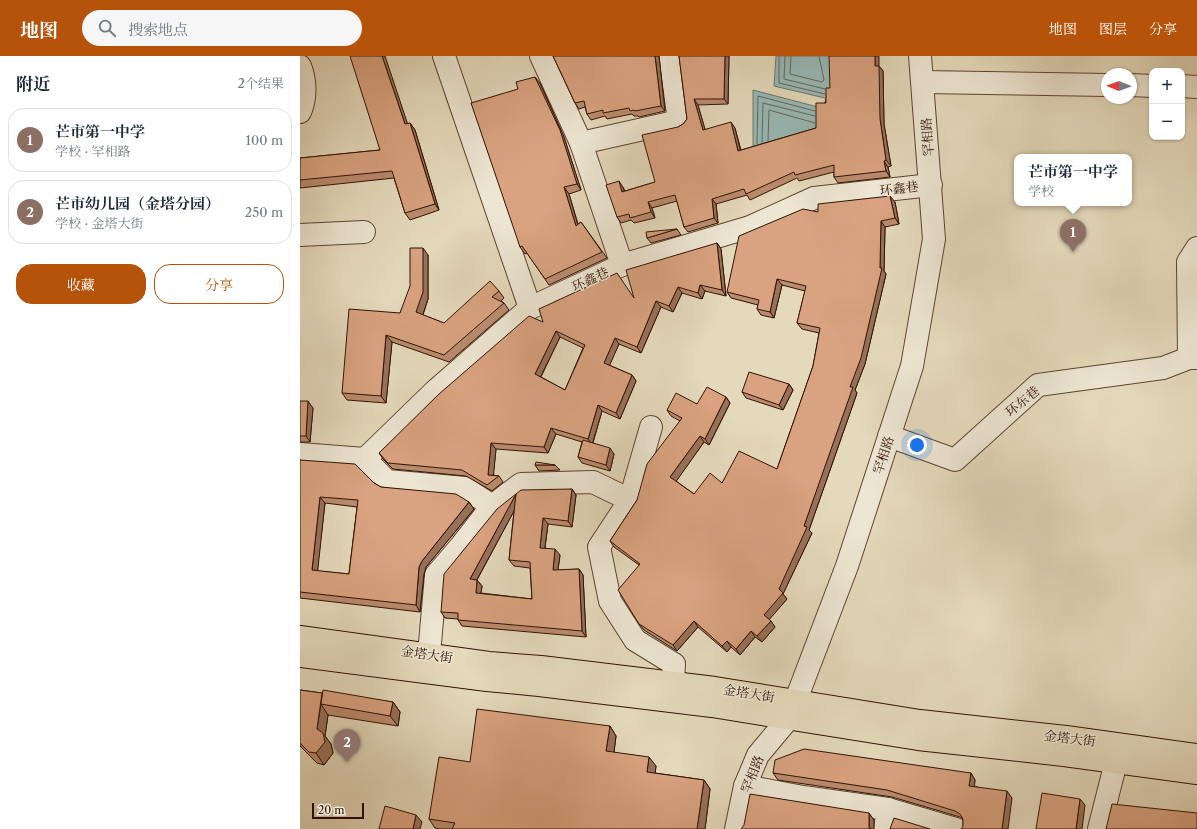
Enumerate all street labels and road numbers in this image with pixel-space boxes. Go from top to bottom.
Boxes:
street label: 罕相路 [918,117,936,157]
street label: 环鑫巷 [879,178,919,198]
street label: 环鑫巷 [569,264,611,294]
street label: 环东巷 [1002,383,1042,419]
street label: 罕相路 [869,434,897,476]
street label: 金塔大街 [400,642,454,666]
street label: 金塔大街 [722,681,776,705]
street label: 金塔大街 [1043,727,1097,749]
street label: 罕相路 [737,753,767,795]

